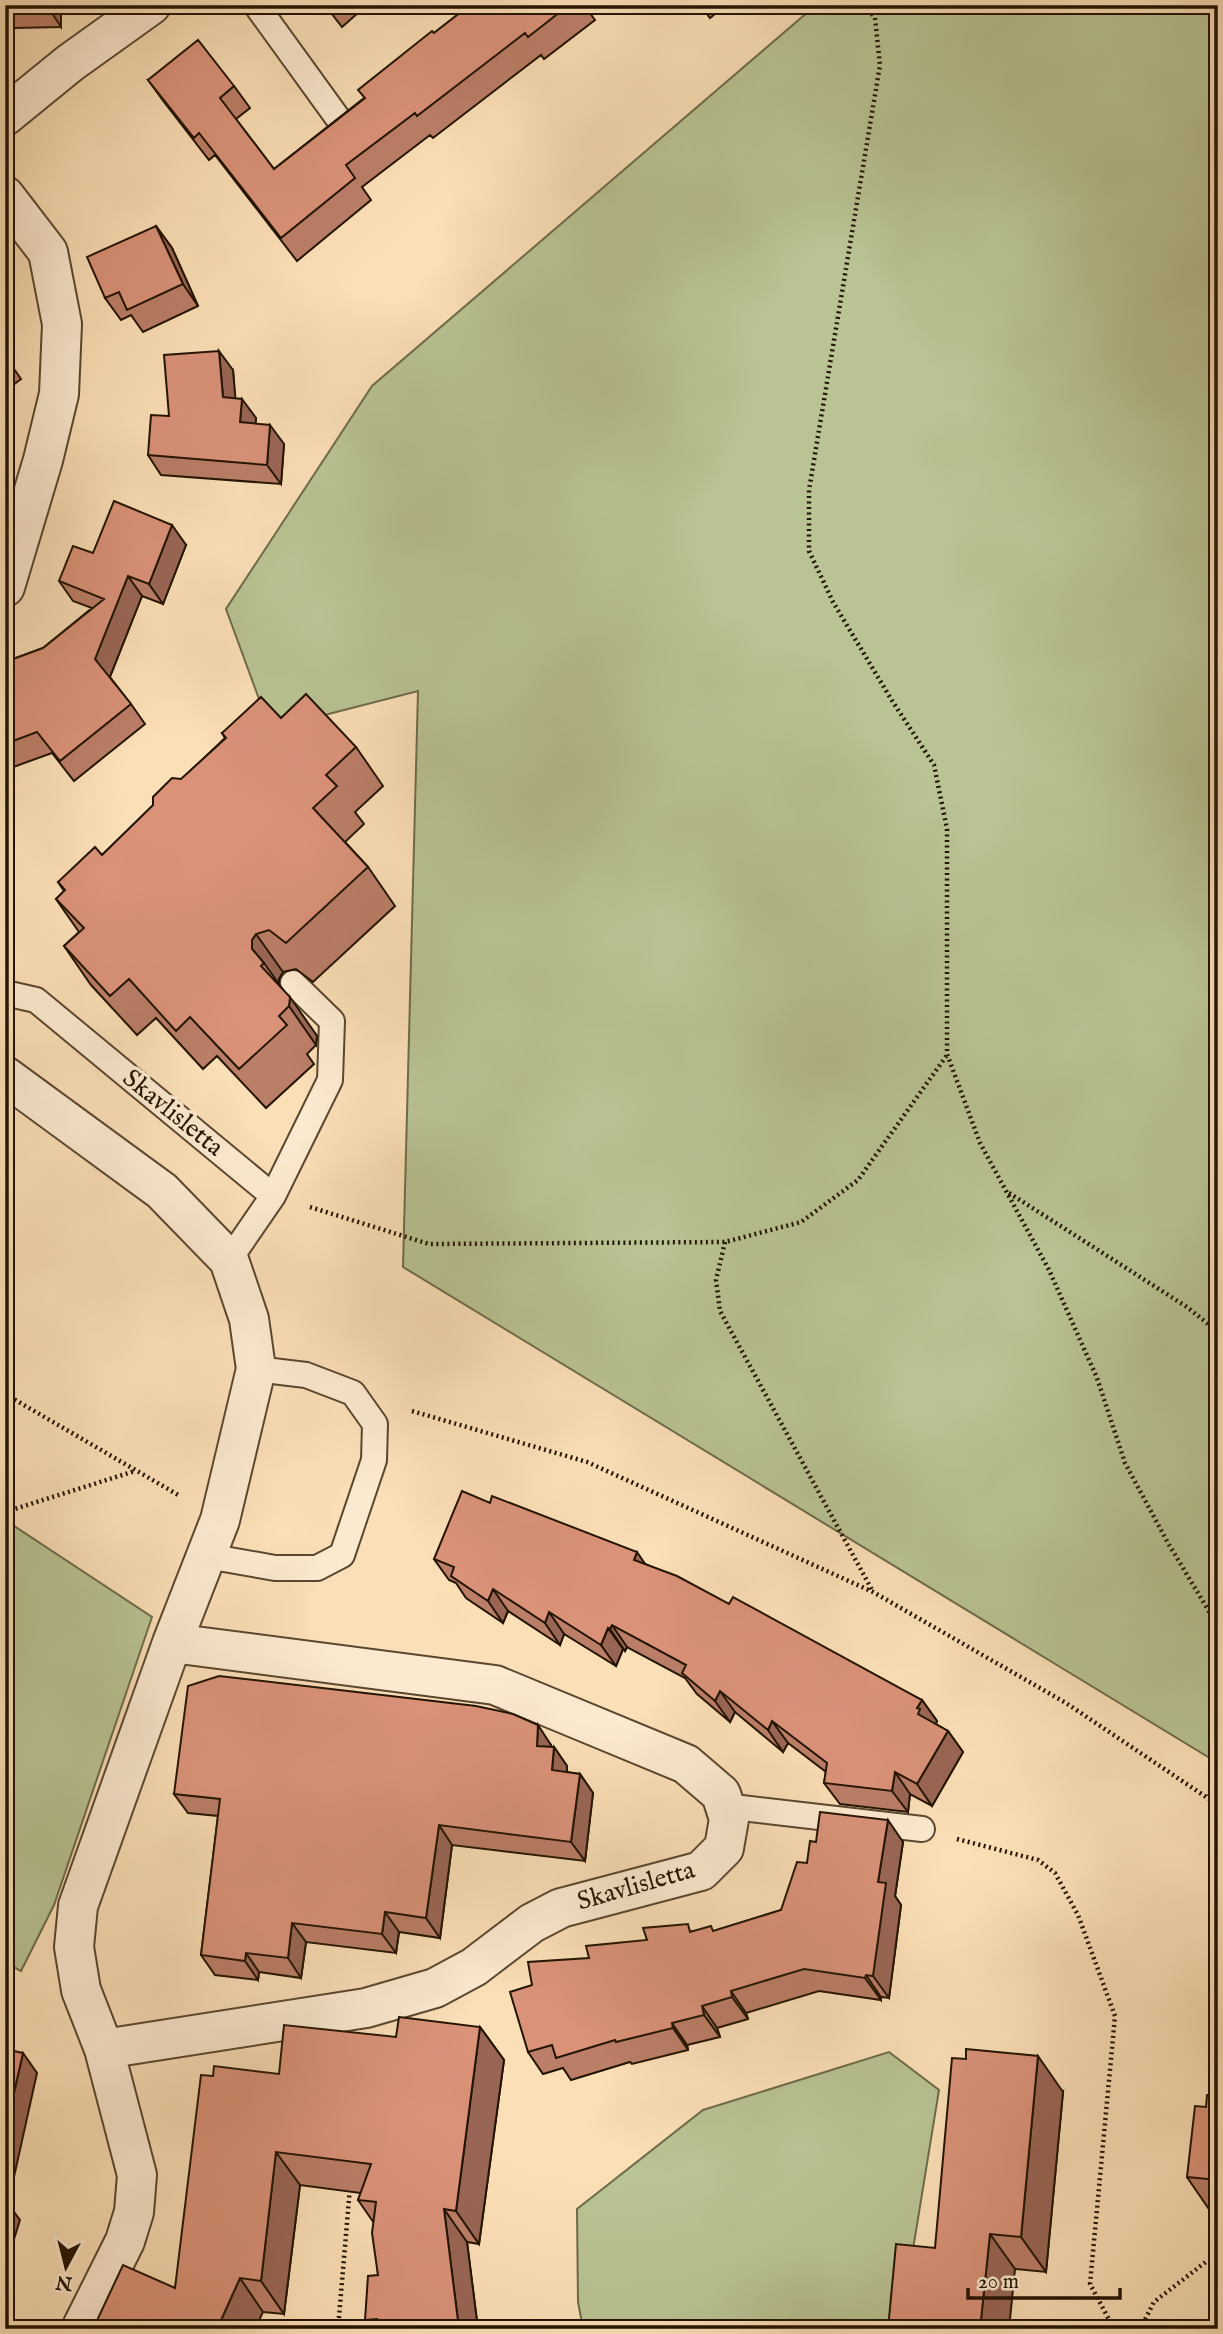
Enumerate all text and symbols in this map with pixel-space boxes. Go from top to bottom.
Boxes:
street label: Skavlisletta [116,1062,231,1164]
street label: Skavlisletta [573,1853,699,1919]
north arrow [32,2232,102,2302]
scale bar [968,2257,1120,2301]
text: N [54,2269,75,2295]
text: 20 m [978,2269,1019,2296]

